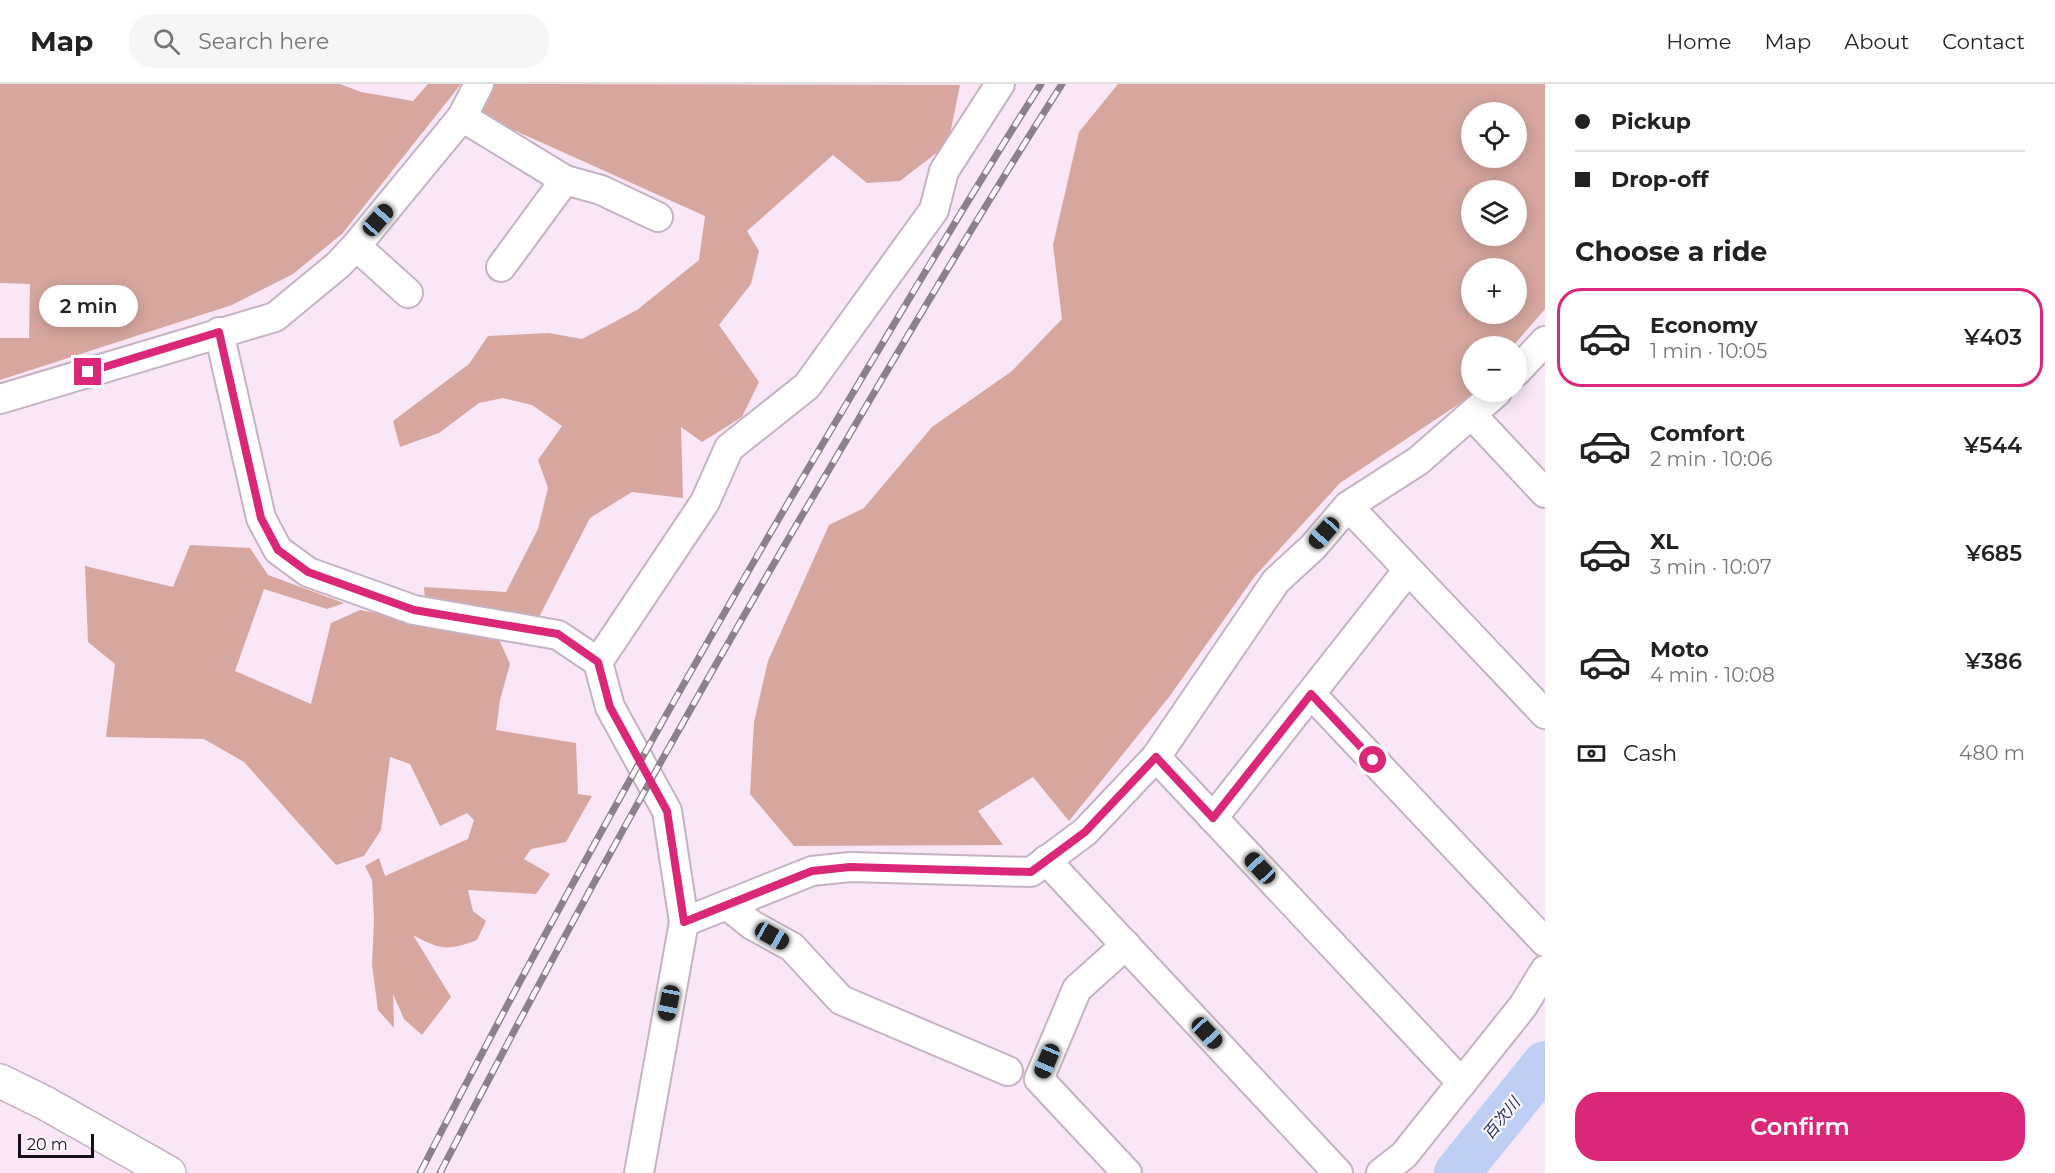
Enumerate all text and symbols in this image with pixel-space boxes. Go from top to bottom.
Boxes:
search box [129,14,549,68]
text: Map [30,24,93,58]
icon: search [150,25,183,58]
text: Search here [198,28,329,55]
text: Home [1666,29,1731,54]
text: Map [1764,29,1811,54]
text: About [1844,29,1909,54]
text: Contact [1942,29,2025,54]
map controls [1461,102,1527,402]
button: locate [1461,102,1527,168]
text: Pickup [1611,108,1691,135]
text: Drop-off [1611,166,1709,193]
button: layers [1461,180,1527,246]
car [359,201,397,239]
text: Choose a ride [1575,235,1767,268]
button: + [1461,258,1527,324]
callout: 2 min [38,285,138,327]
text: 2 min [60,294,117,318]
icon: car [1578,311,1632,365]
text: Economy [1650,312,1758,339]
text: ¥403 [1964,324,2022,351]
button: − [1461,336,1527,402]
text: 1 min · 10:05 [1650,339,1767,363]
route end [74,358,101,385]
icon: car [1578,419,1632,473]
text: Comfort [1650,420,1745,447]
text: ¥544 [1963,432,2022,459]
text: 2 min · 10:06 [1650,447,1772,471]
car [1305,514,1343,552]
icon: car [1578,527,1632,581]
text: XL [1650,528,1679,555]
text: ¥685 [1965,540,2022,567]
text: 3 min · 10:07 [1650,555,1772,579]
icon: car [1578,635,1632,689]
text: Moto [1650,636,1709,663]
text: ¥386 [1965,648,2022,675]
text: 4 min · 10:08 [1650,663,1775,687]
icon: cash [1575,737,1608,770]
text: Cash [1623,740,1677,767]
text: 480 m [1959,741,2025,765]
route start [1359,746,1386,773]
car [1241,849,1279,887]
car [752,919,792,953]
car [657,984,681,1022]
car [1188,1014,1226,1052]
car [1032,1041,1062,1081]
water label: 百次川 [1479,1092,1525,1143]
button: Confirm [1575,1092,2025,1161]
scale bar [18,1131,94,1158]
text: 20 m [27,1135,68,1154]

